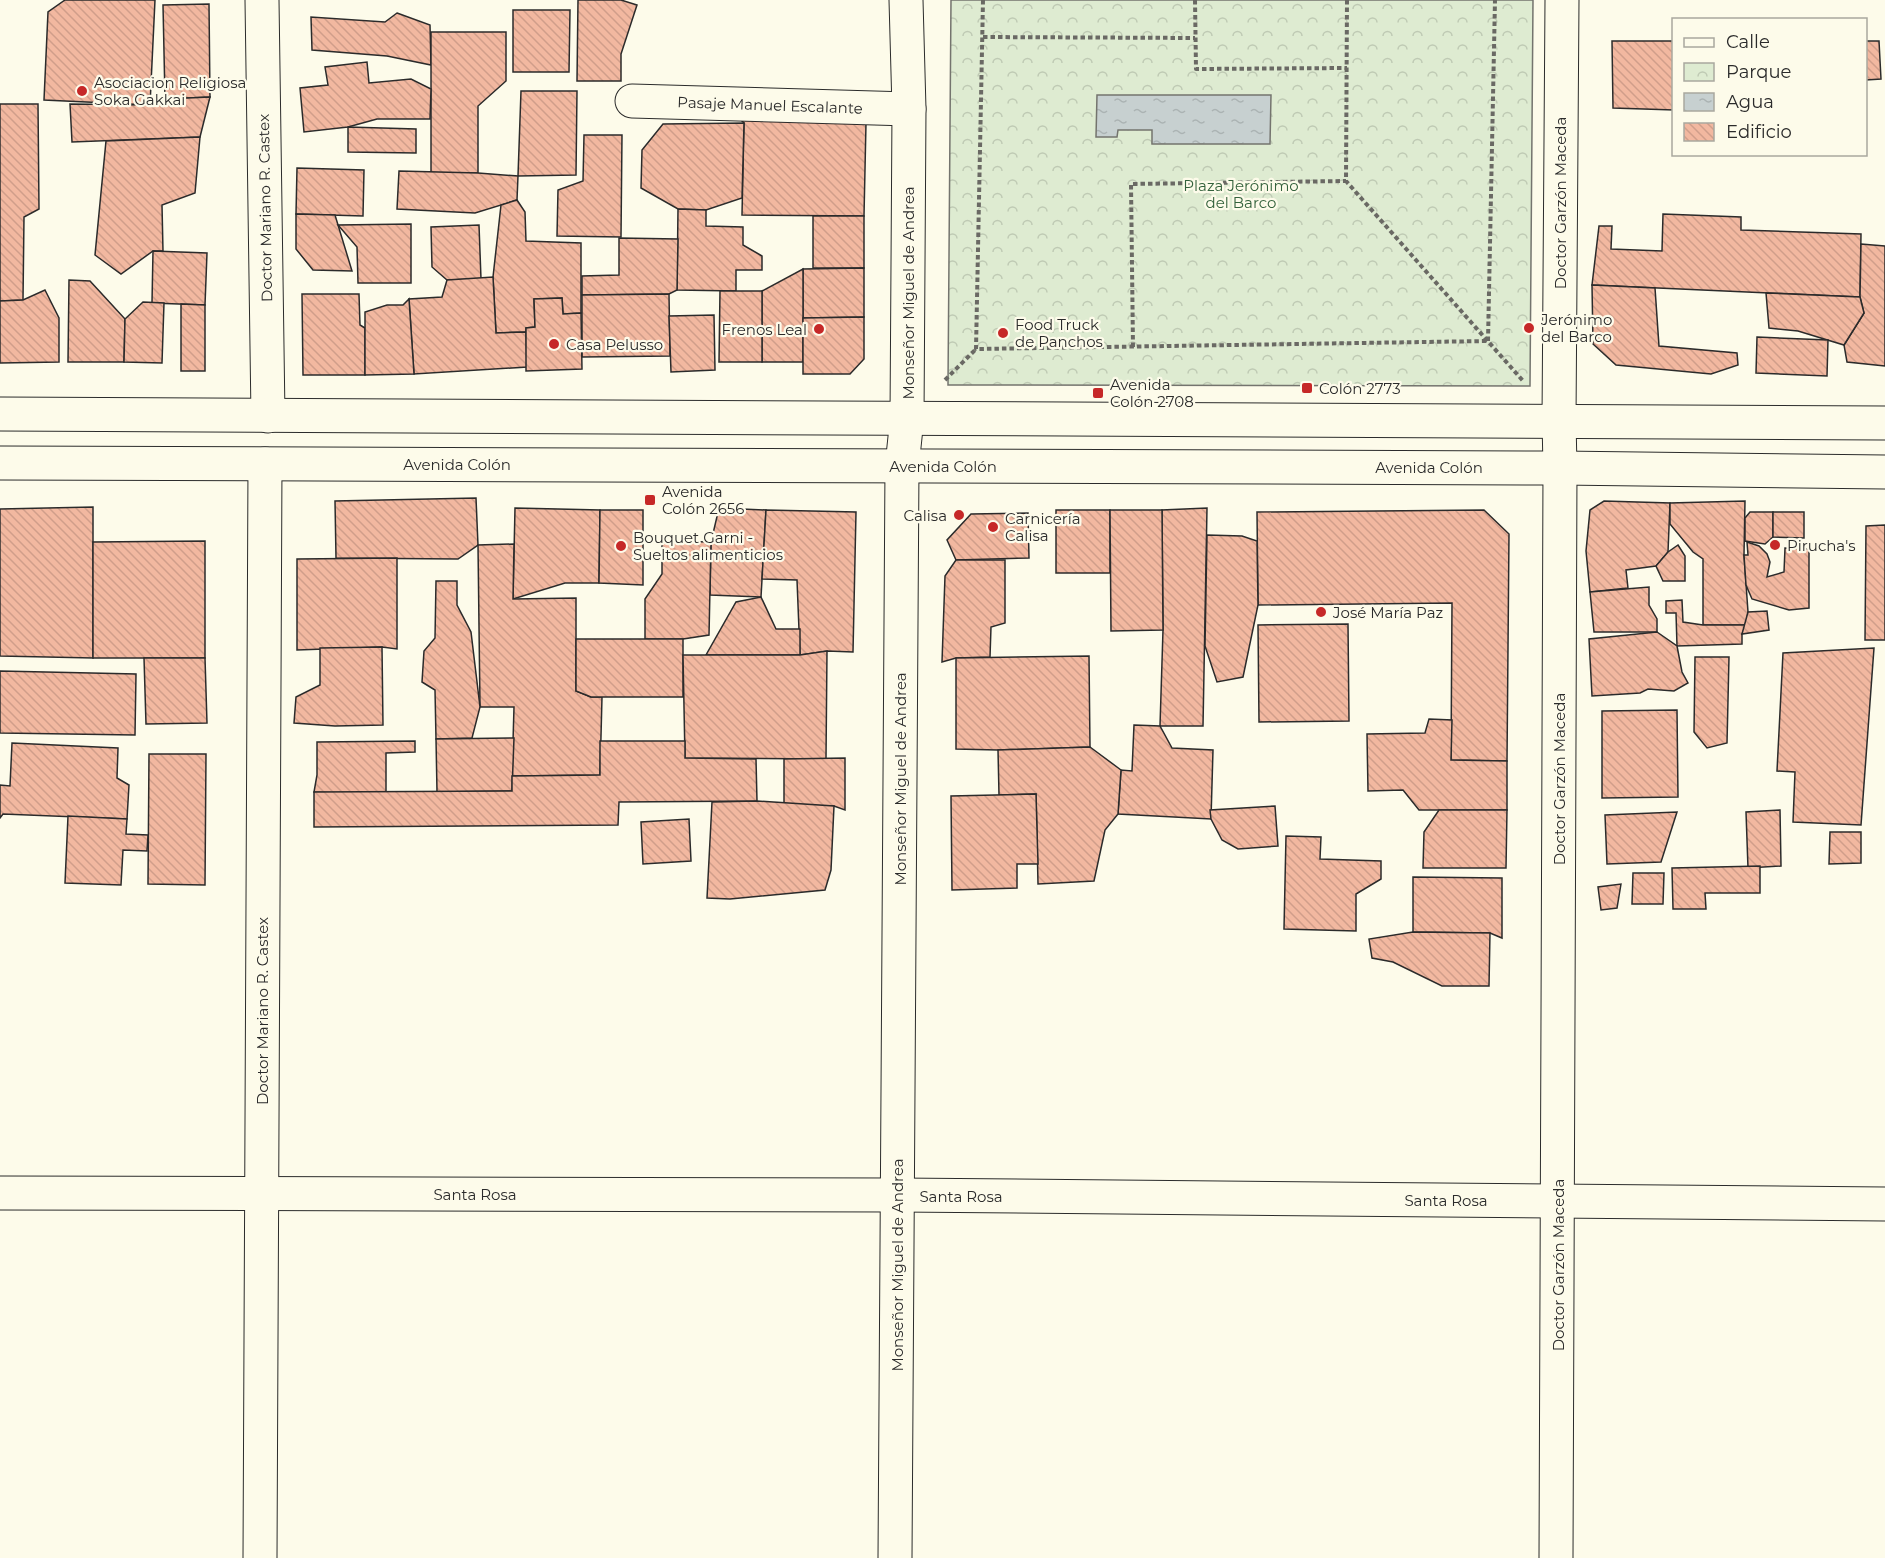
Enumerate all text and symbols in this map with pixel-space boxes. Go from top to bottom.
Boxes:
legend [1672,18,1867,156]
text: Calle [1726,31,1770,53]
text: Parque [1726,61,1792,83]
place label: Asociacion Religiosa Soka Gakkai [94,73,246,109]
marker: Asociacion Religiosa Soka Gakkai [75,84,89,98]
text: Agua [1726,91,1774,113]
street label: Pasaje Manuel Escalante [677,92,863,118]
street label: Doctor Mariano R. Castex [254,114,276,302]
street label: Doctor Garzón Maceda [1551,117,1570,289]
text: Edificio [1726,121,1792,143]
park label: Plaza Jerónimo del Barco [1183,176,1299,212]
street label: Monseñor Miguel de Andrea [899,186,918,400]
place label: Jerónimo del Barco [1540,310,1612,346]
place label: Food Truck de Panchos [1015,315,1103,351]
place label: Frenos Leal [722,320,807,339]
marker: Jerónimo del Barco [1522,321,1536,335]
marker: Frenos Leal [812,322,826,336]
marker: Food Truck de Panchos [996,326,1010,340]
place label: Casa Pelusso [566,335,663,354]
marker: Casa Pelusso [547,337,561,351]
place label: Avenida Colón 2708 [1110,375,1194,411]
place label: Colón 2773 [1319,379,1401,398]
marker: Colón 2773 [1300,381,1314,395]
marker: Avenida Colón 2708 [1091,386,1105,400]
street label: Avenida Colón [403,455,511,474]
street label: Avenida Colón [889,457,997,476]
street label: Avenida Colón [1375,458,1483,477]
place label: Avenida Colón 2656 [662,482,744,518]
marker: Avenida Colón 2656 [643,493,657,507]
place label: Calisa [903,506,947,525]
marker: Calisa [952,508,966,522]
place label: Carnicería Calisa [1005,509,1081,545]
marker: Carnicería Calisa [986,520,1000,534]
place label: Bouquet Garni - Sueltos alimenticios [633,528,783,564]
place label: Pirucha's [1787,536,1856,555]
marker: Pirucha's [1768,538,1782,552]
marker: Bouquet Garni - Sueltos alimenticios [614,539,628,553]
place label: José María Paz [1332,603,1444,622]
marker: José María Paz [1314,605,1328,619]
street label: Monseñor Miguel de Andrea [891,672,910,886]
street label: Doctor Garzón Maceda [1550,693,1569,865]
street label: Doctor Mariano R. Castex [253,917,272,1105]
street label: Monseñor Miguel de Andrea [888,1158,907,1372]
street label: Doctor Garzón Maceda [1549,1179,1568,1351]
street label: Santa Rosa [433,1185,517,1204]
street label: Santa Rosa [919,1187,1003,1206]
street label: Santa Rosa [1404,1191,1488,1210]

